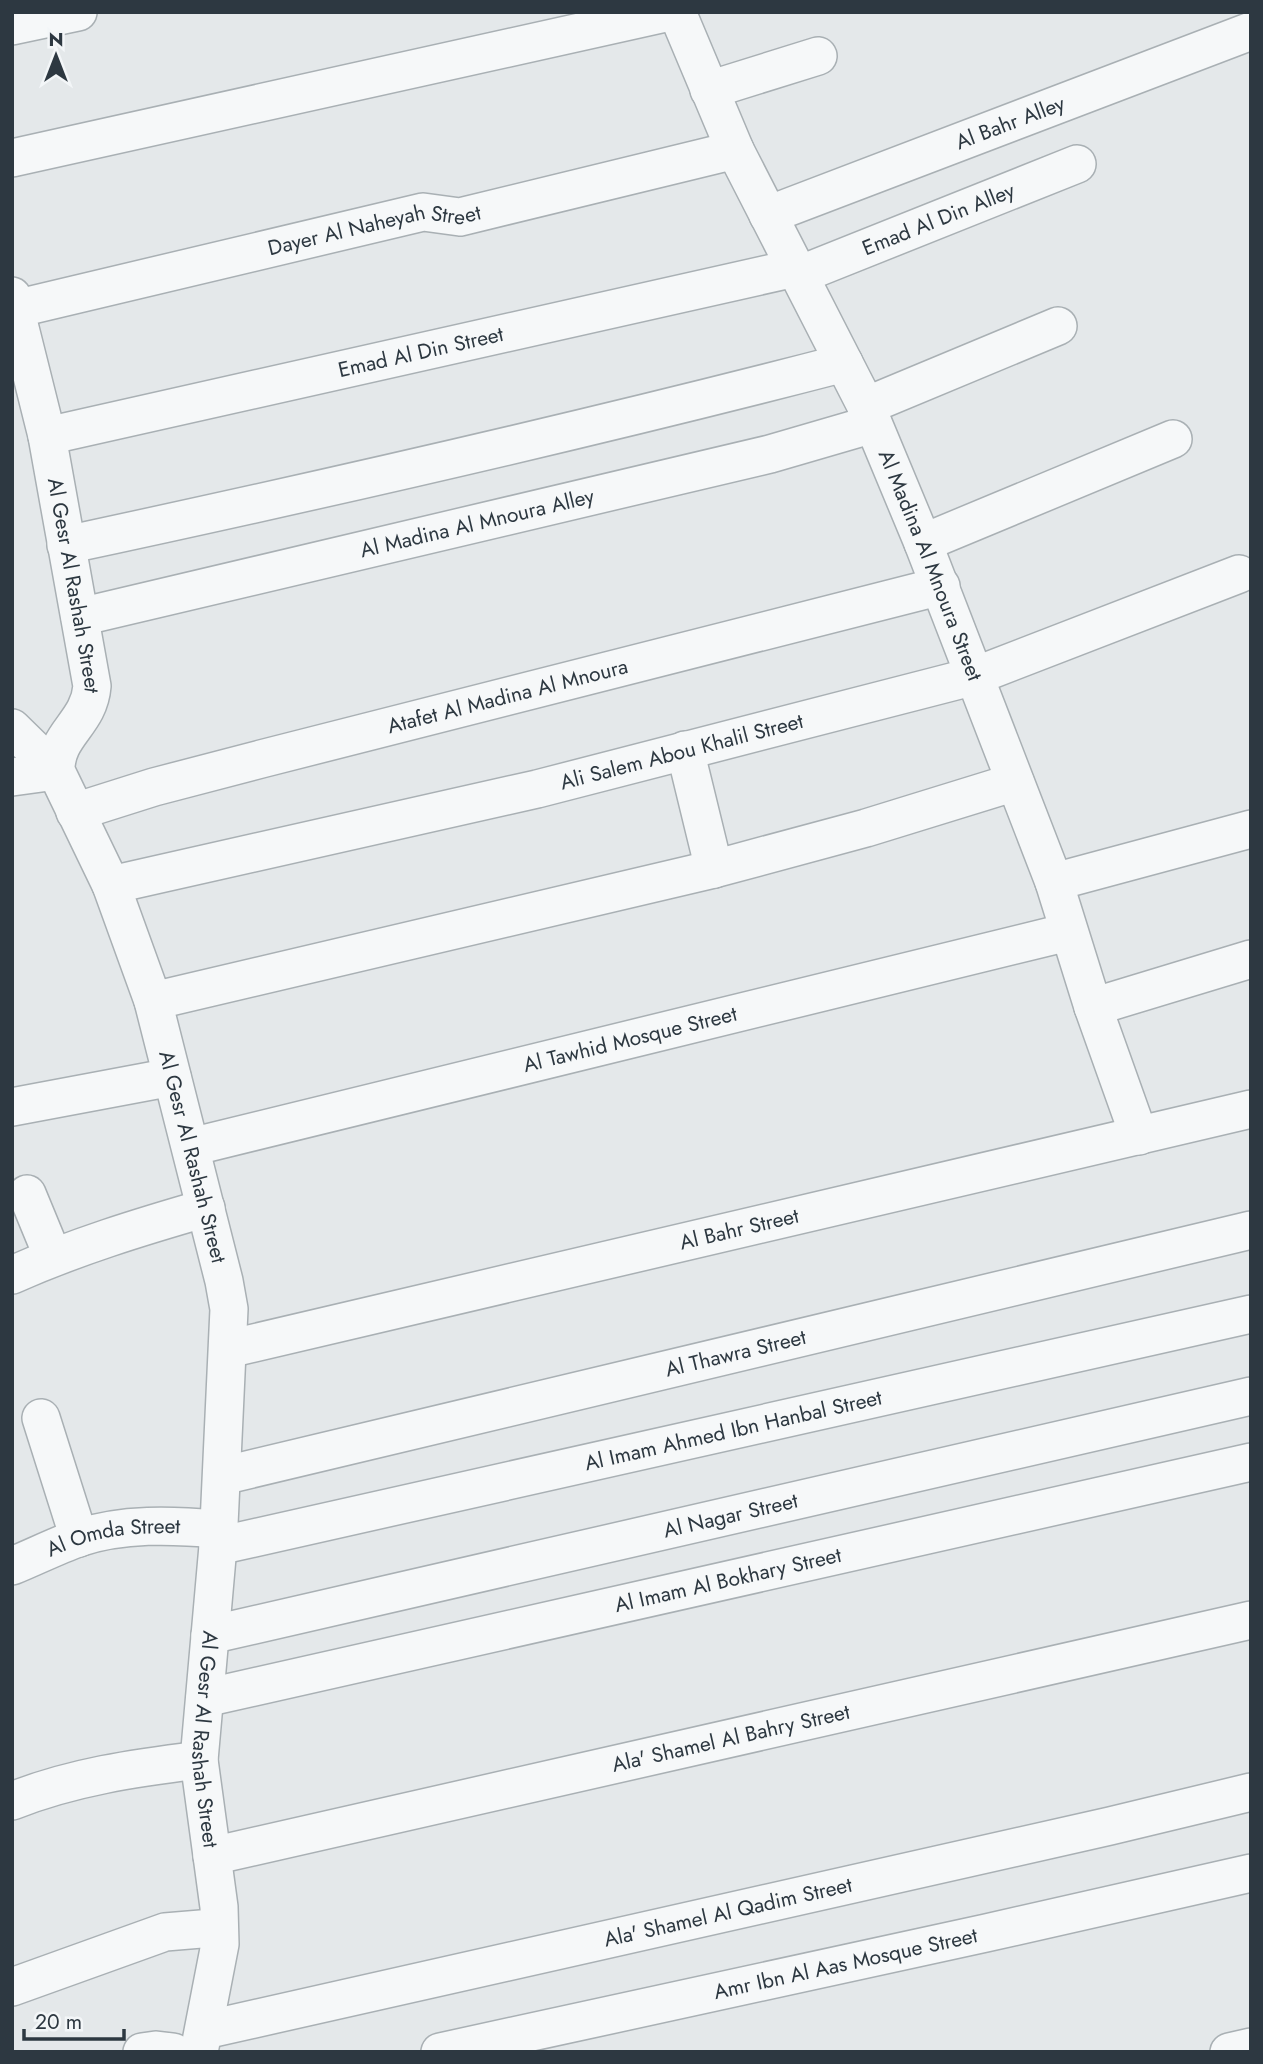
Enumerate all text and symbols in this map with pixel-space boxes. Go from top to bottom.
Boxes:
north arrow [21,21,91,91]
text: N [48,26,64,53]
street label: Al Bahr Alley [951,88,1070,157]
street label: Emad Al Din Alley [858,175,1020,263]
street label: Dayer Al Naheyah Street [265,197,484,263]
street label: Emad Al Din Street [335,319,506,385]
street label: Al Madina Al Mnoura Street [871,445,990,685]
street label: Al Gesr Al Rashah Street [40,475,107,695]
street label: Al Madina Al Mnoura Alley [357,481,598,565]
street label: Atafet Al Madina Al Mnoura [384,651,631,741]
street label: Ali Salem Abou Khalil Street [557,706,806,797]
street label: Al Tawhid Mosque Street [520,999,740,1080]
street label: Al Gesr Al Rashah Street [151,1047,234,1266]
street label: Al Bahr Street [677,1201,802,1258]
street label: Al Thawra Street [662,1322,809,1385]
street label: Al Imam Ahmed Ibn Hanbal Street [582,1382,885,1478]
street label: Al Nagar Street [660,1486,801,1545]
street label: Al Omda Street [42,1511,181,1564]
street label: Al Imam Al Bokhary Street [612,1540,844,1620]
street label: Al Gesr Al Rashah Street [184,1629,226,1850]
street label: Ala' Shamel Al Bahry Street [609,1697,853,1780]
street label: Ala' Shamel Al Qadim Street [601,1870,855,1955]
street label: Amr Ibn Al Aas Mosque Street [711,1920,980,2007]
scale bar [24,1997,124,2041]
text: 20 m [35,2007,82,2037]

